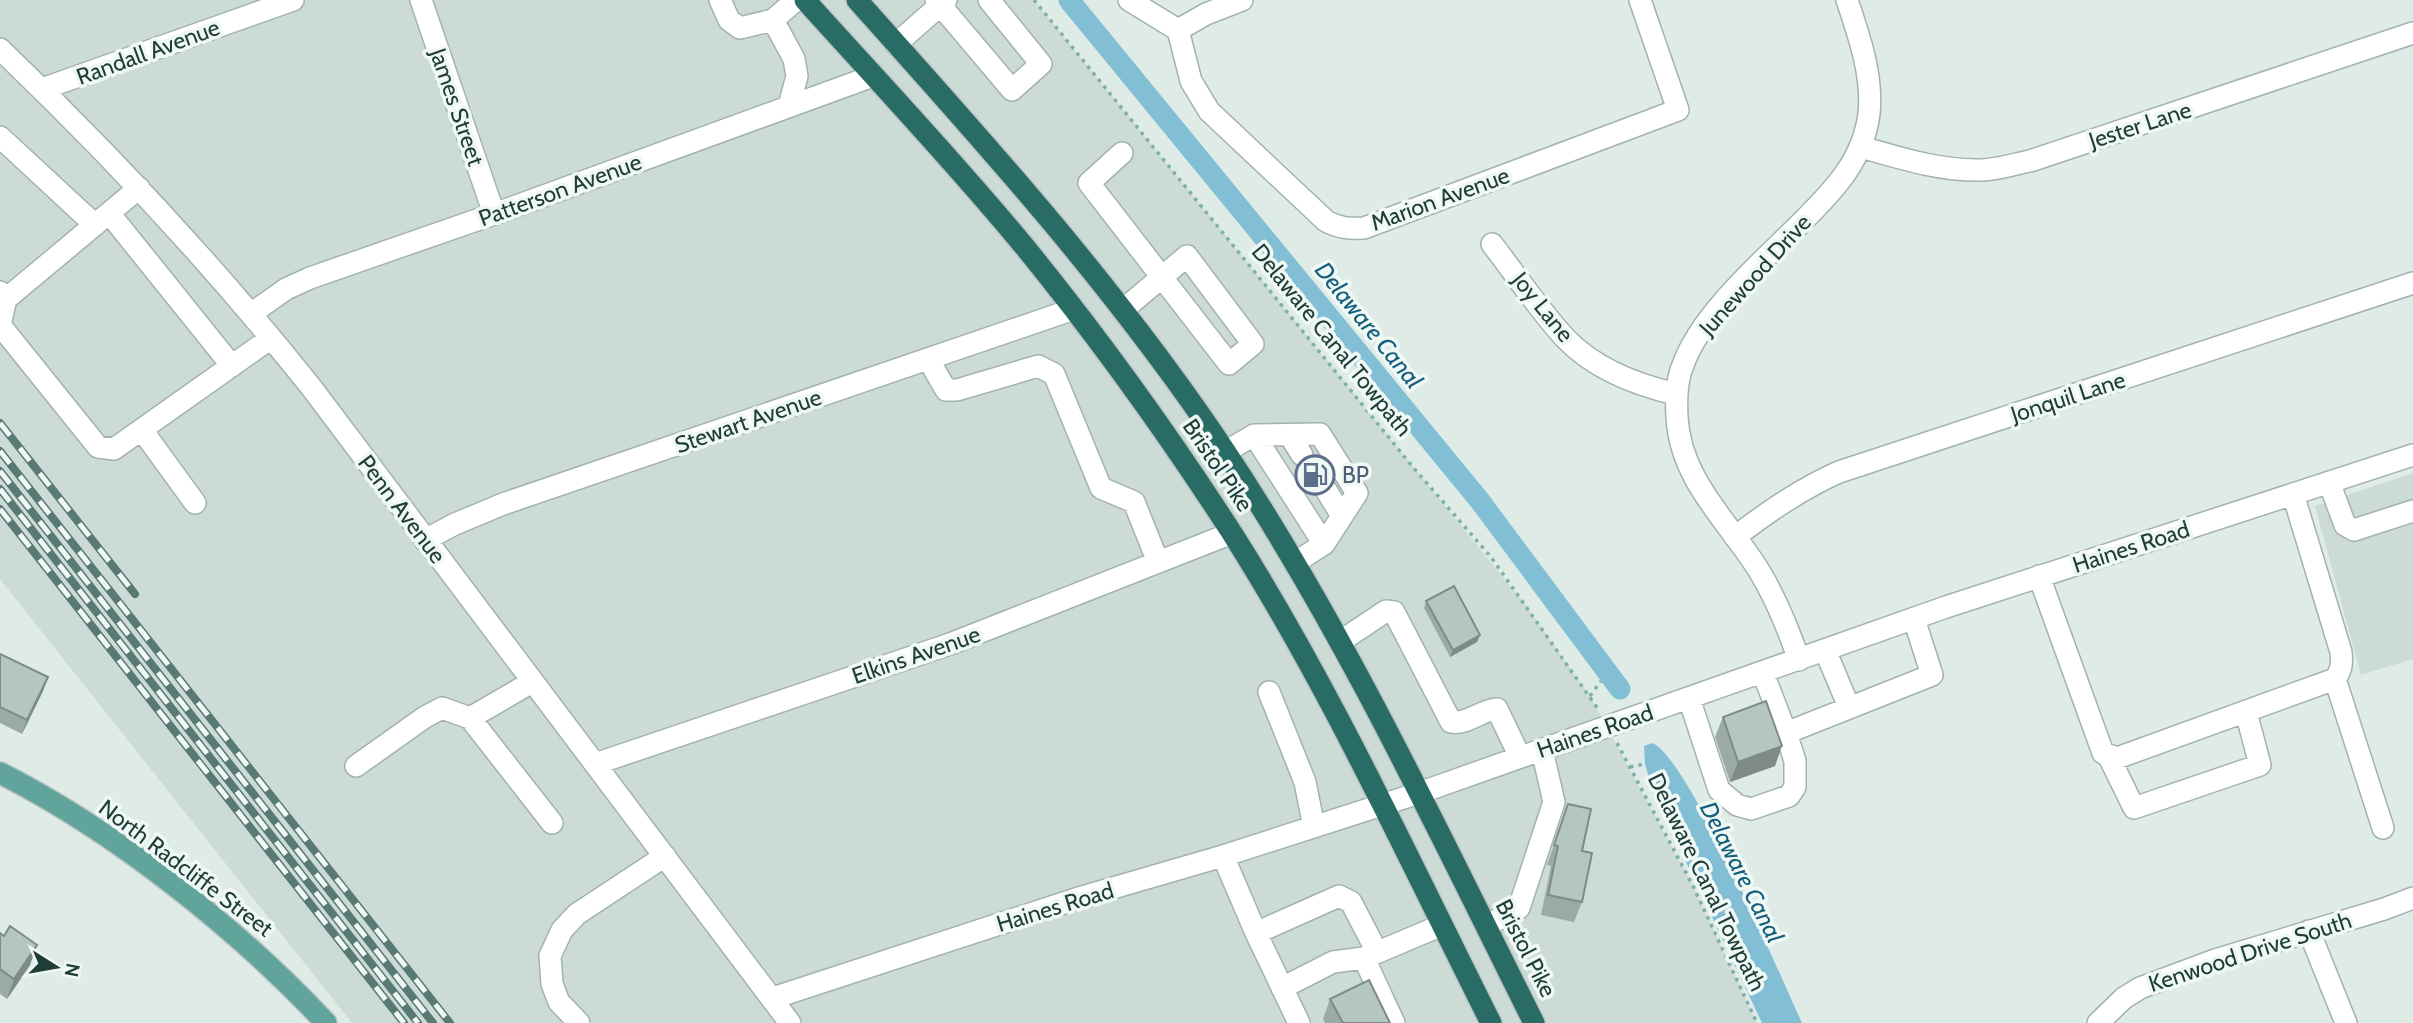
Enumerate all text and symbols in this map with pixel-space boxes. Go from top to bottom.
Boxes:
street label: Randall Avenue [73,13,224,91]
street label: James Street [424,44,490,170]
street label: Jester Lane [2084,95,2195,155]
street label: Patterson Avenue [475,147,645,232]
street label: Marion Avenue [1367,161,1513,237]
street label: Junewood Drive [1693,208,1817,342]
street label: Delaware Canal Towpath [1246,238,1418,442]
water label: Delaware Canal [1309,256,1429,395]
street label: Joy Lane [1506,266,1580,348]
street label: Jonquil Lane [2006,365,2129,429]
street label: Stewart Avenue [671,383,825,459]
street label: Bristol Pike [1177,413,1259,517]
street label: Penn Avenue [352,449,452,569]
fuel station icon: BP [1294,454,1336,496]
place label: BP [1342,461,1369,489]
street label: Haines Road [2069,515,2193,579]
street label: Elkins Avenue [848,620,984,690]
street label: Haines Road [1533,698,1657,764]
street label: Delaware Canal Towpath [1642,768,1772,996]
street label: North Radcliffe Street [93,793,279,943]
water label: Delaware Canal [1694,797,1790,948]
street label: Haines Road [993,876,1117,938]
street label: Bristol Pike [1490,895,1563,1002]
street label: Kenwood Drive South [2145,906,2355,998]
north arrow [21,932,91,1002]
text: N [60,961,85,979]

